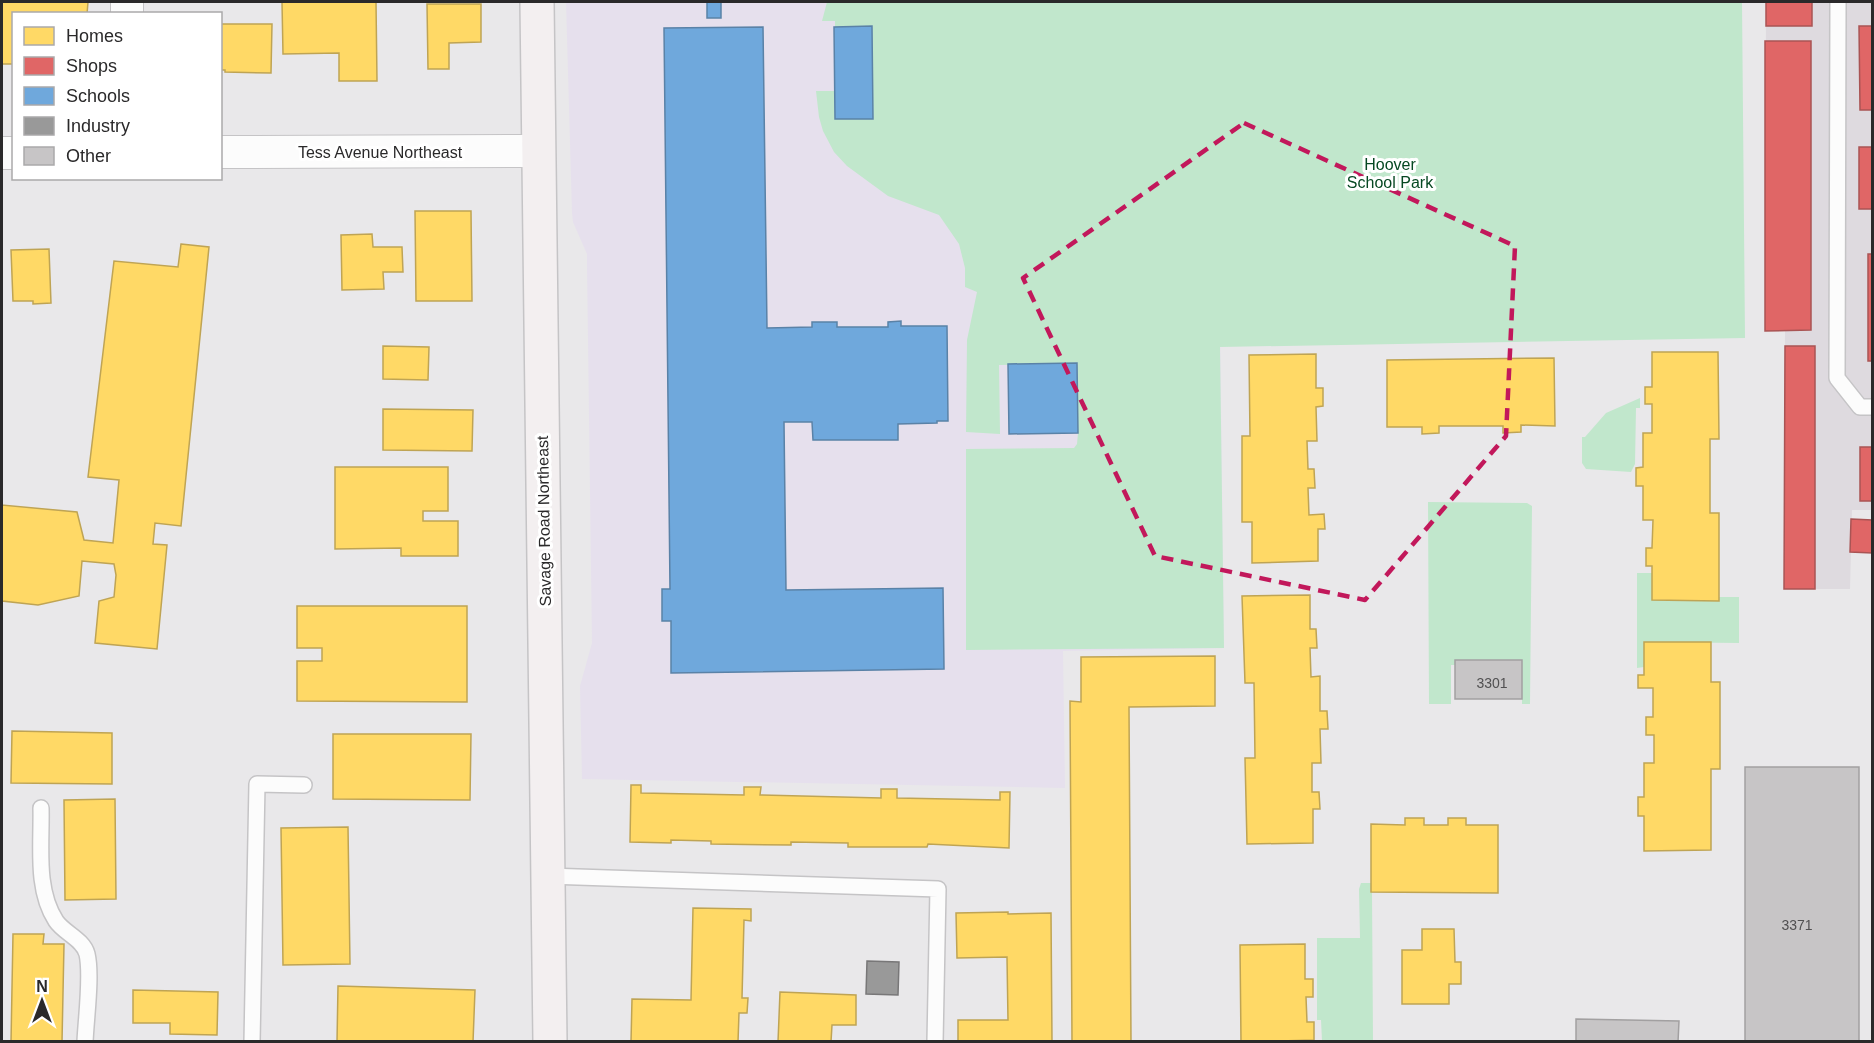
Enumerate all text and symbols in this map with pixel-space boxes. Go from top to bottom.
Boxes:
legend [12,12,222,180]
text: Homes [66,26,123,46]
text: Shops [66,56,117,76]
text: Schools [66,86,130,106]
text: Industry [66,116,130,136]
street label: Tess Avenue Northeast [298,144,463,161]
text: Other [66,146,111,166]
park label: Hoover School Park [1347,156,1434,191]
street label: Savage Road Northeast [534,435,554,607]
house number: 3301 [1476,675,1508,691]
house number: 3371 [1781,917,1813,933]
north arrow [12,971,72,1031]
text: N [36,978,48,995]

